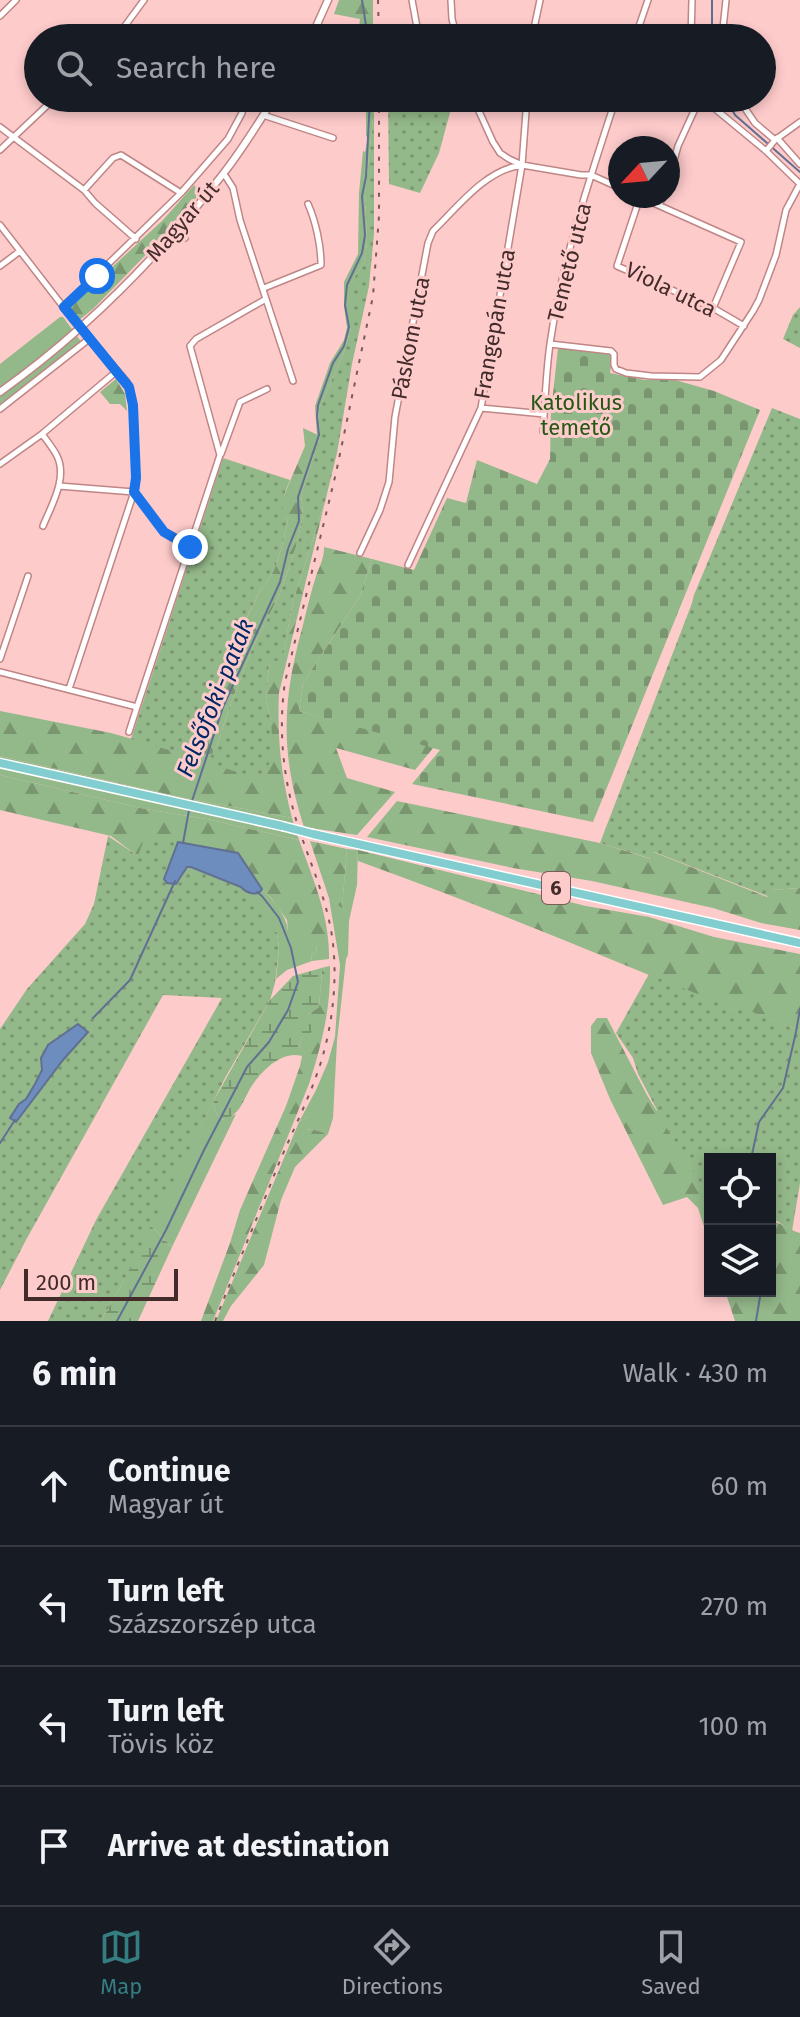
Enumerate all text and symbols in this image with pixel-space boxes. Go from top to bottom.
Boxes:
search box [24,24,776,112]
icon: search [52,46,96,90]
text: Search here [116,50,276,86]
north arrow [608,136,680,208]
street label: Magyar út [140,176,225,267]
street label: Temető utca [542,200,597,325]
street label: Frangepán utca [468,247,521,401]
street label: Viola utca [621,256,721,323]
route start [79,258,115,294]
street label: Páskom utca [385,274,436,402]
park label: Katolikus temető [530,389,622,441]
route end [172,529,208,565]
water label: Felsőfoki-patak [171,615,259,781]
road number: 6 [542,872,570,904]
map controls [704,1153,776,1297]
button: locate [704,1153,776,1225]
button: layers [704,1225,776,1297]
scale bar [24,1265,178,1301]
text: 200 m [36,1269,96,1296]
text: 6 min [32,1353,117,1394]
text: Walk · 430 m [622,1358,768,1389]
text: Continue [108,1453,231,1489]
icon: ahead [32,1464,76,1508]
text: 60 m [710,1471,768,1502]
text: Magyar út [108,1489,224,1520]
text: Turn left [108,1573,224,1609]
icon: left [32,1584,76,1628]
text: 270 m [700,1591,768,1622]
text: Százszorszép utca [108,1609,317,1640]
text: Turn left [108,1693,224,1729]
icon: left [32,1704,76,1748]
text: 100 m [699,1711,768,1742]
text: Tövis köz [108,1729,214,1760]
icon: arrive [32,1824,76,1868]
text: Arrive at destination [108,1828,390,1864]
tab: Map [99,1925,143,2000]
tab: Directions [342,1925,443,2000]
tab: Saved [641,1925,701,2000]

